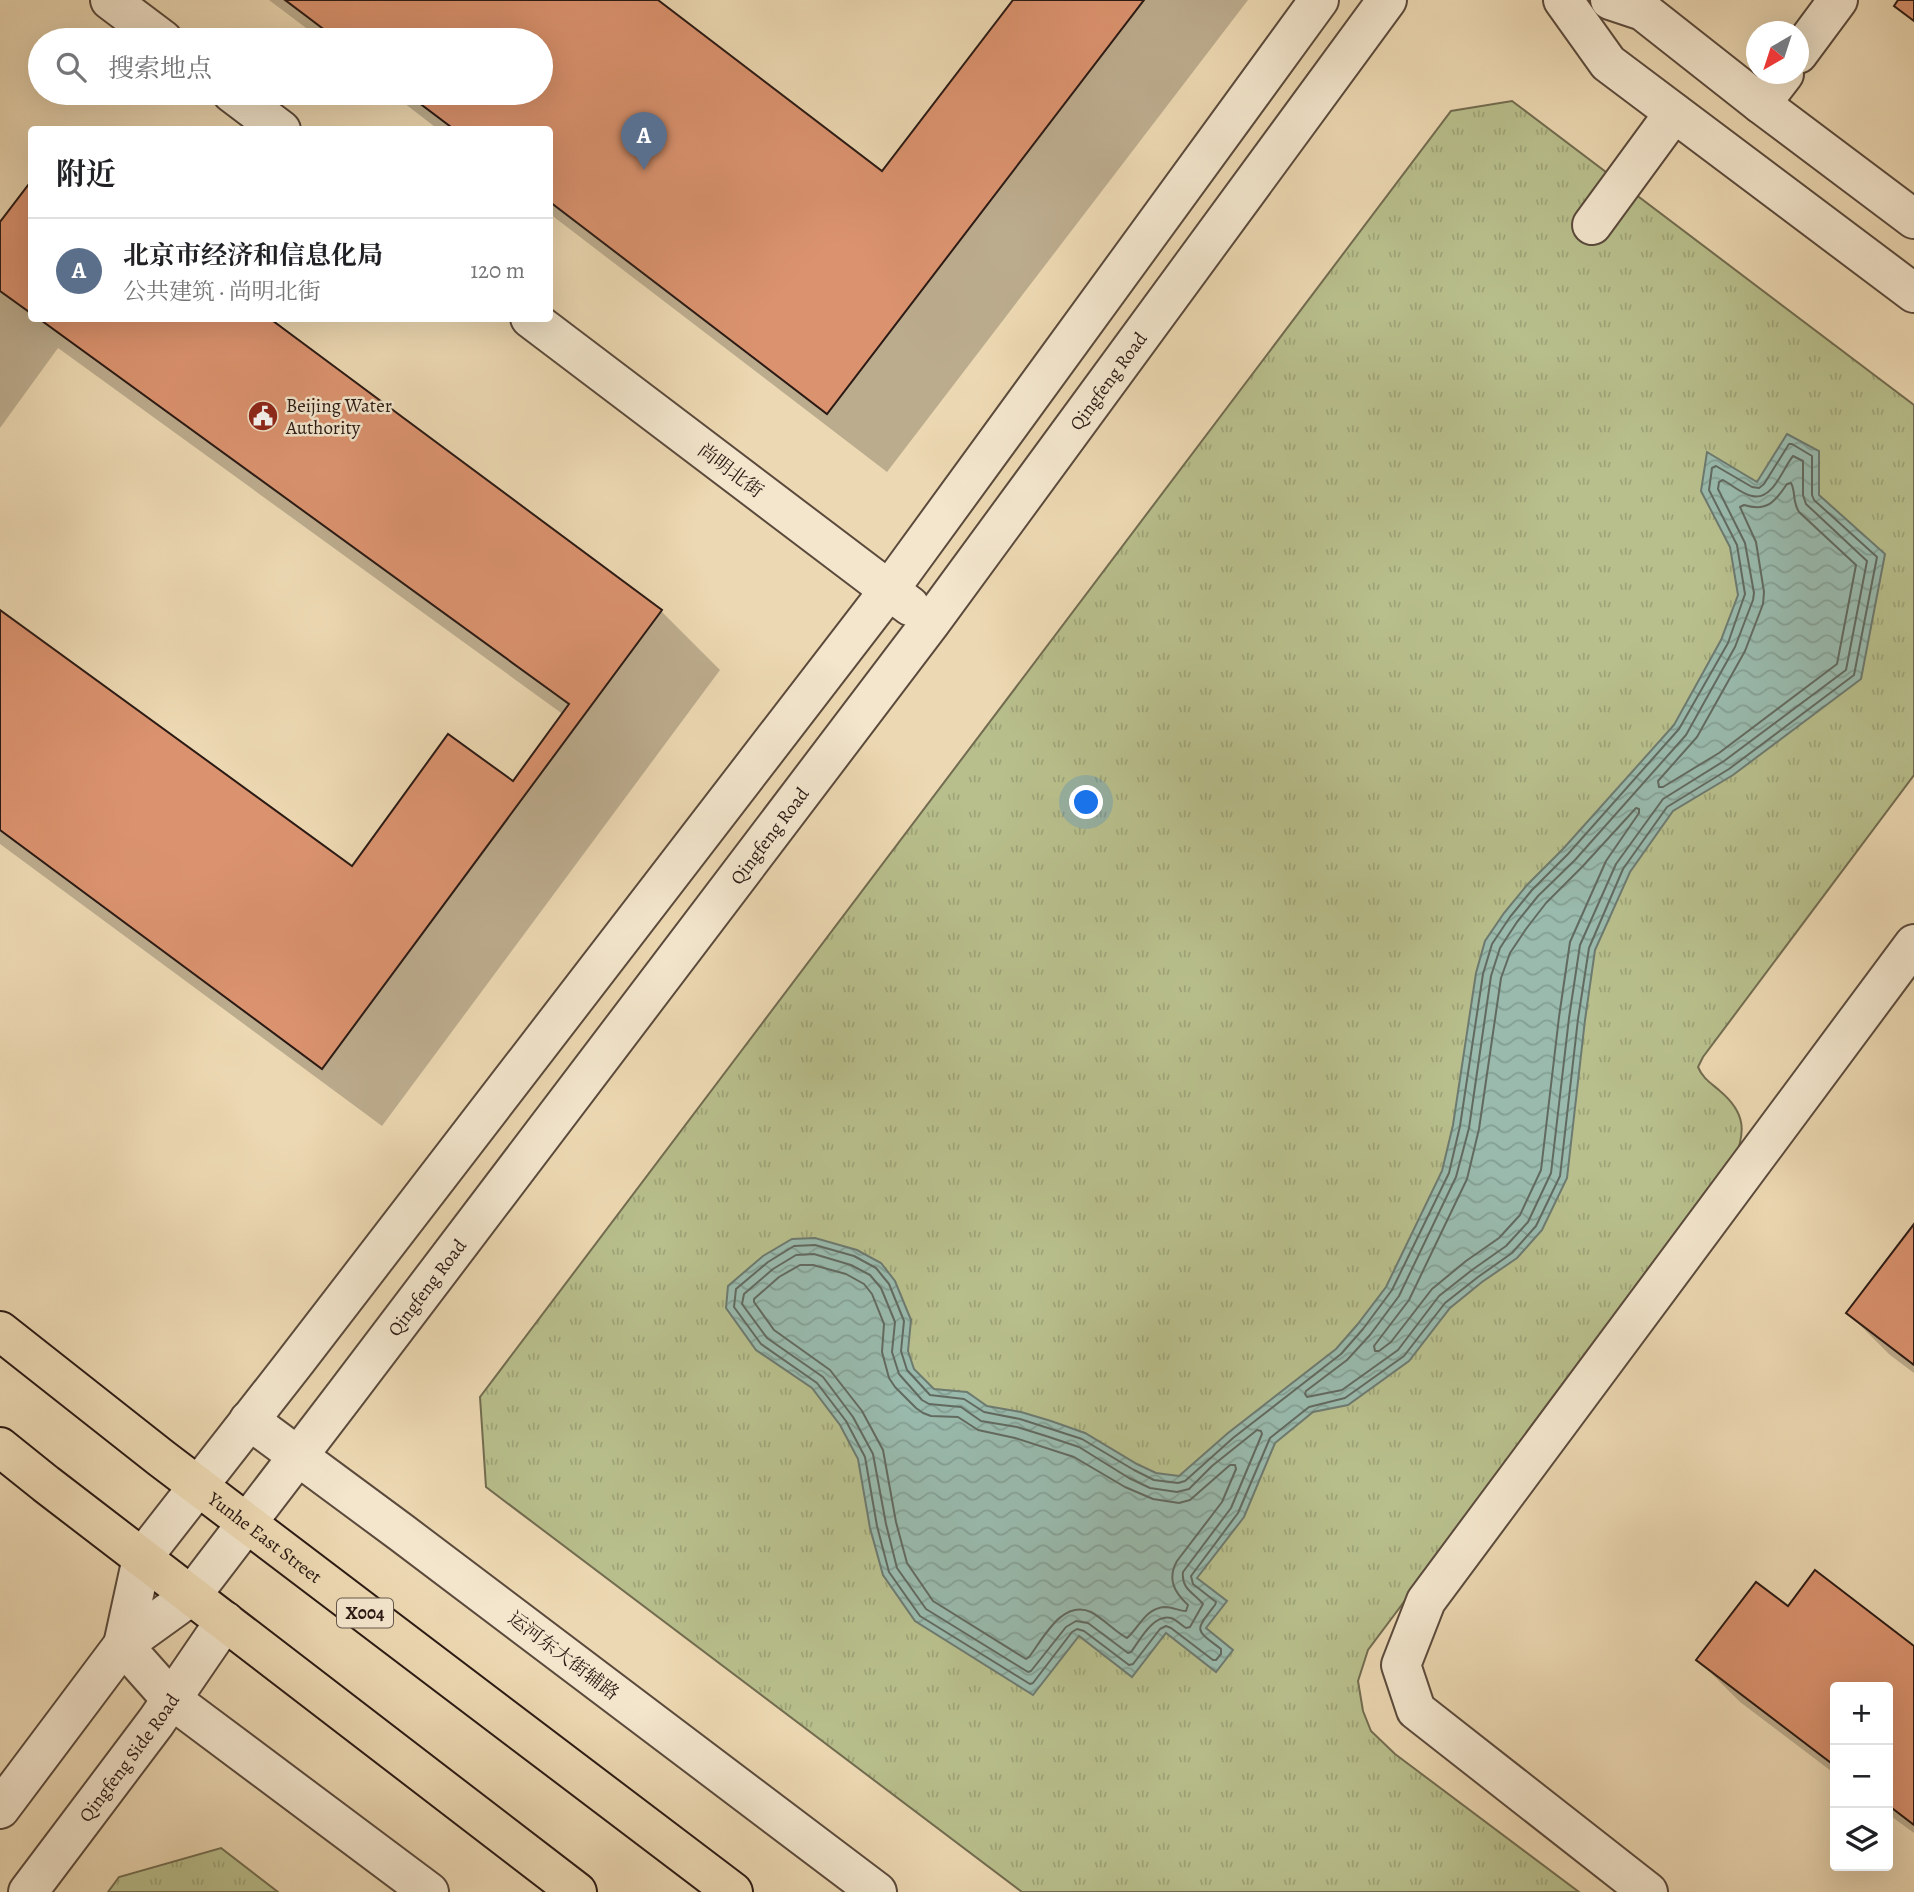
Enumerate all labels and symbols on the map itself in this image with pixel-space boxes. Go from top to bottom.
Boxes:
north arrow [1746,21,1809,84]
pin: A [621,112,667,170]
street label: Qingfeng Road [1064,326,1154,436]
place label: Beijing Water Authority [285,393,392,441]
public building icon: Beijing Water Authority [246,399,280,433]
street label: 尚明北街 [692,438,769,504]
street label: Qingfeng Road [724,781,816,890]
your location [1069,785,1103,819]
street label: Qingfeng Road [382,1233,473,1342]
street label: Yunhe East Street [201,1486,327,1590]
road number: X004 [337,1598,393,1628]
street label: 运河东大街辅路 [502,1605,624,1706]
street label: Qingfeng Side Road [73,1688,186,1828]

